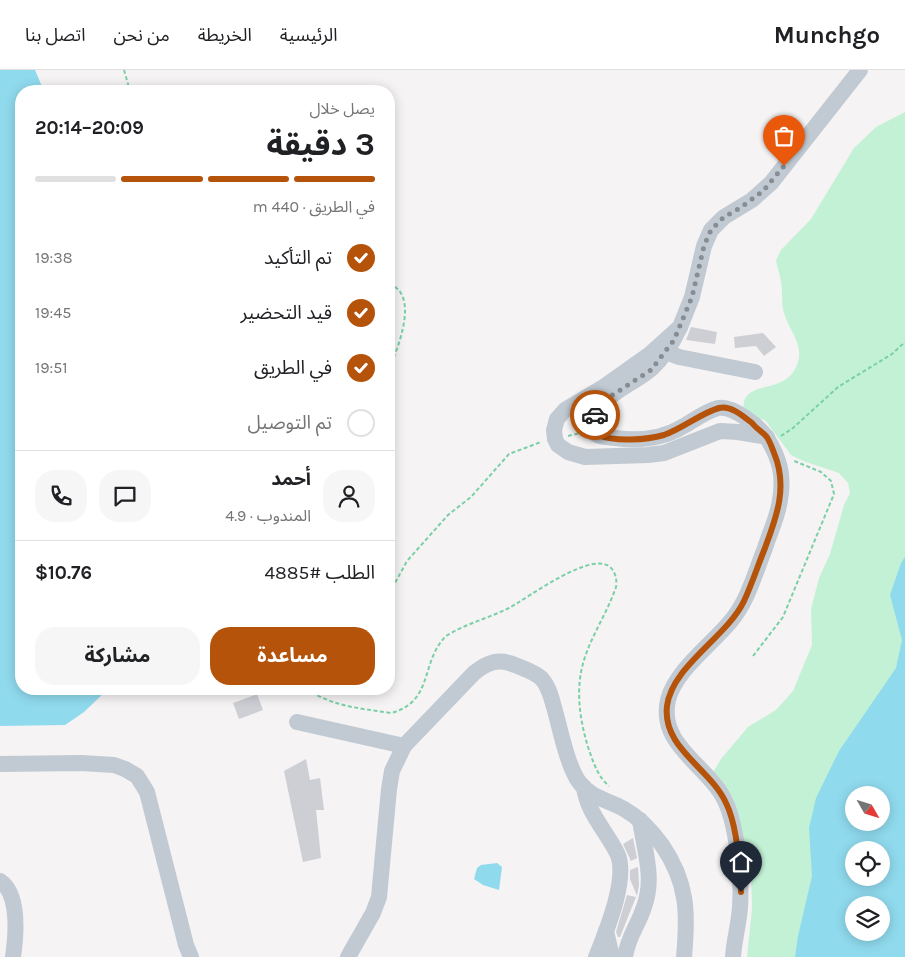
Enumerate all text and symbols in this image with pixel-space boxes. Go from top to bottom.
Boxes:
text: Munchgo [774,21,880,49]
text: اتصل بنا [25,24,85,46]
text: من نحن [113,24,170,46]
text: الخريطة [198,24,252,46]
text: الرئيسية [280,24,338,46]
text: يصل خلال [309,99,375,118]
pin [763,115,805,166]
text: 20:09–20:14 [35,117,144,139]
icon: bag [770,122,798,150]
text: 3 دقيقة [266,126,375,163]
text: في الطريق · 440 m [253,197,375,216]
icon: check [347,244,375,272]
text: تم التأكيد [264,247,332,269]
text: 19:38 [35,248,73,267]
icon: check [347,299,375,327]
text: قيد التحضير [241,302,332,324]
text: 19:45 [35,303,71,322]
icon: check [347,354,375,382]
text: في الطريق [254,357,332,379]
text: 19:51 [35,358,68,377]
courier [570,390,620,440]
icon: car [581,401,609,429]
text: تم التوصيل [247,412,332,434]
text: أحمد [271,468,311,490]
button: phone [35,470,87,522]
button: chat [99,470,151,522]
button: person [323,470,375,522]
text: المندوب · 4.9 [225,506,311,525]
text: $10.76 [35,562,92,584]
text: الطلب #4885 [264,562,375,584]
button: مشاركة [35,627,200,685]
button: مساعدة [210,627,375,685]
north arrow [845,786,890,831]
map controls [845,786,890,941]
pin [720,841,762,892]
button: locate [845,841,890,886]
icon: home [727,848,755,876]
button: layers [845,896,890,941]

